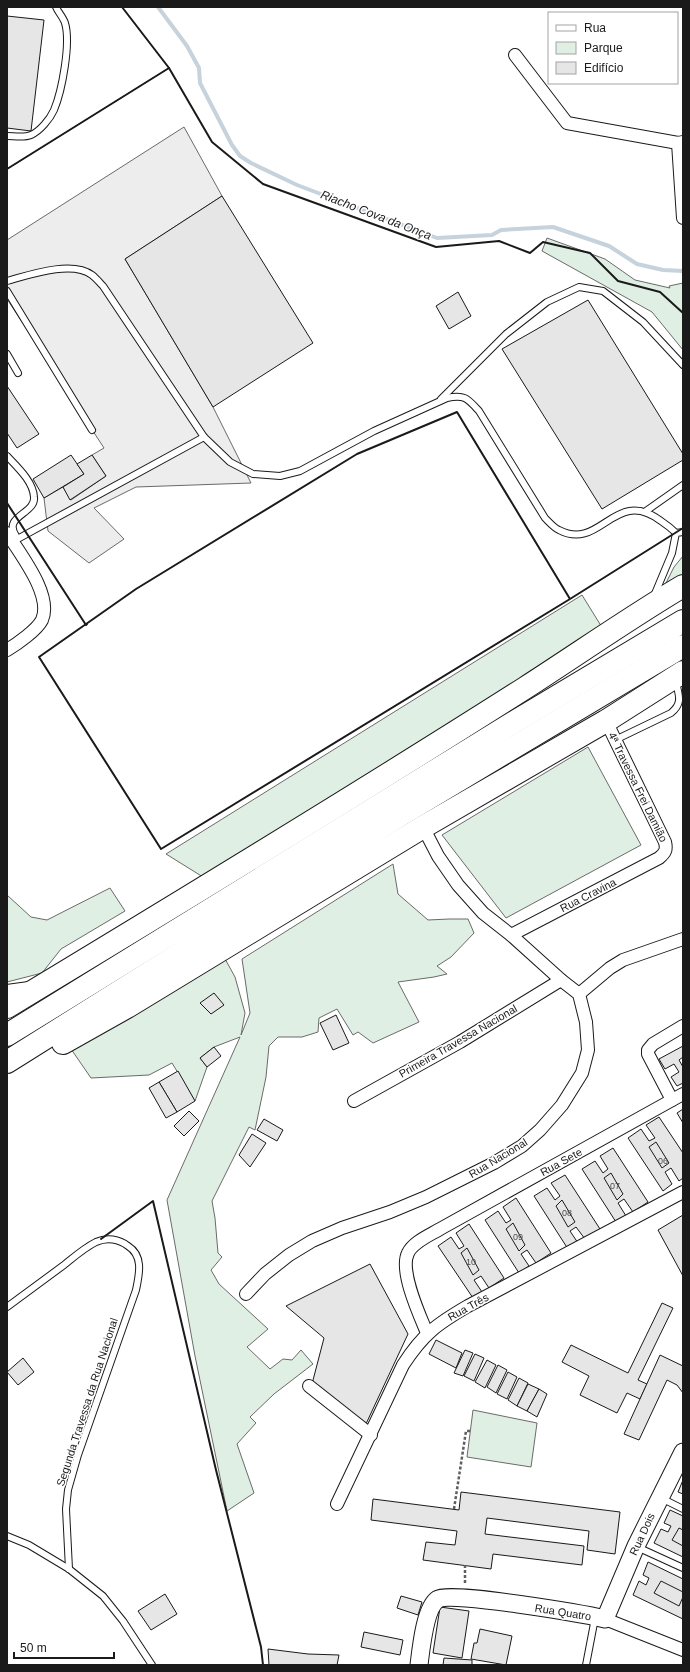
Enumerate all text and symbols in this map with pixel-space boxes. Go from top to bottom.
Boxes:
legend [548,12,678,84]
text: Rua [584,21,606,35]
text: Parque [584,41,623,55]
text: Edifício [584,61,624,75]
water label: Riacho Cova da Onça [319,187,434,243]
street label: 4ª Travessa Frei Damião [606,730,670,844]
street label: Rua Cravina [558,875,619,914]
street label: Primeira Travessa Nacional [397,1002,519,1080]
street label: Rua Nacional [467,1136,529,1180]
street label: Rua Sete [538,1146,584,1178]
house number: 06 [658,1156,668,1166]
house number: 07 [610,1181,620,1191]
house number: 08 [562,1208,572,1218]
house number: 09 [513,1232,523,1242]
house number: 10 [466,1257,476,1267]
street label: Rua Três [446,1291,491,1323]
street label: Segunda Travessa da Rua Nacional [54,1316,120,1488]
street label: Rua Dois [627,1511,657,1557]
street label: Rua Quatro [534,1602,592,1622]
scale bar [14,1634,114,1660]
text: 50 m [20,1641,47,1655]

